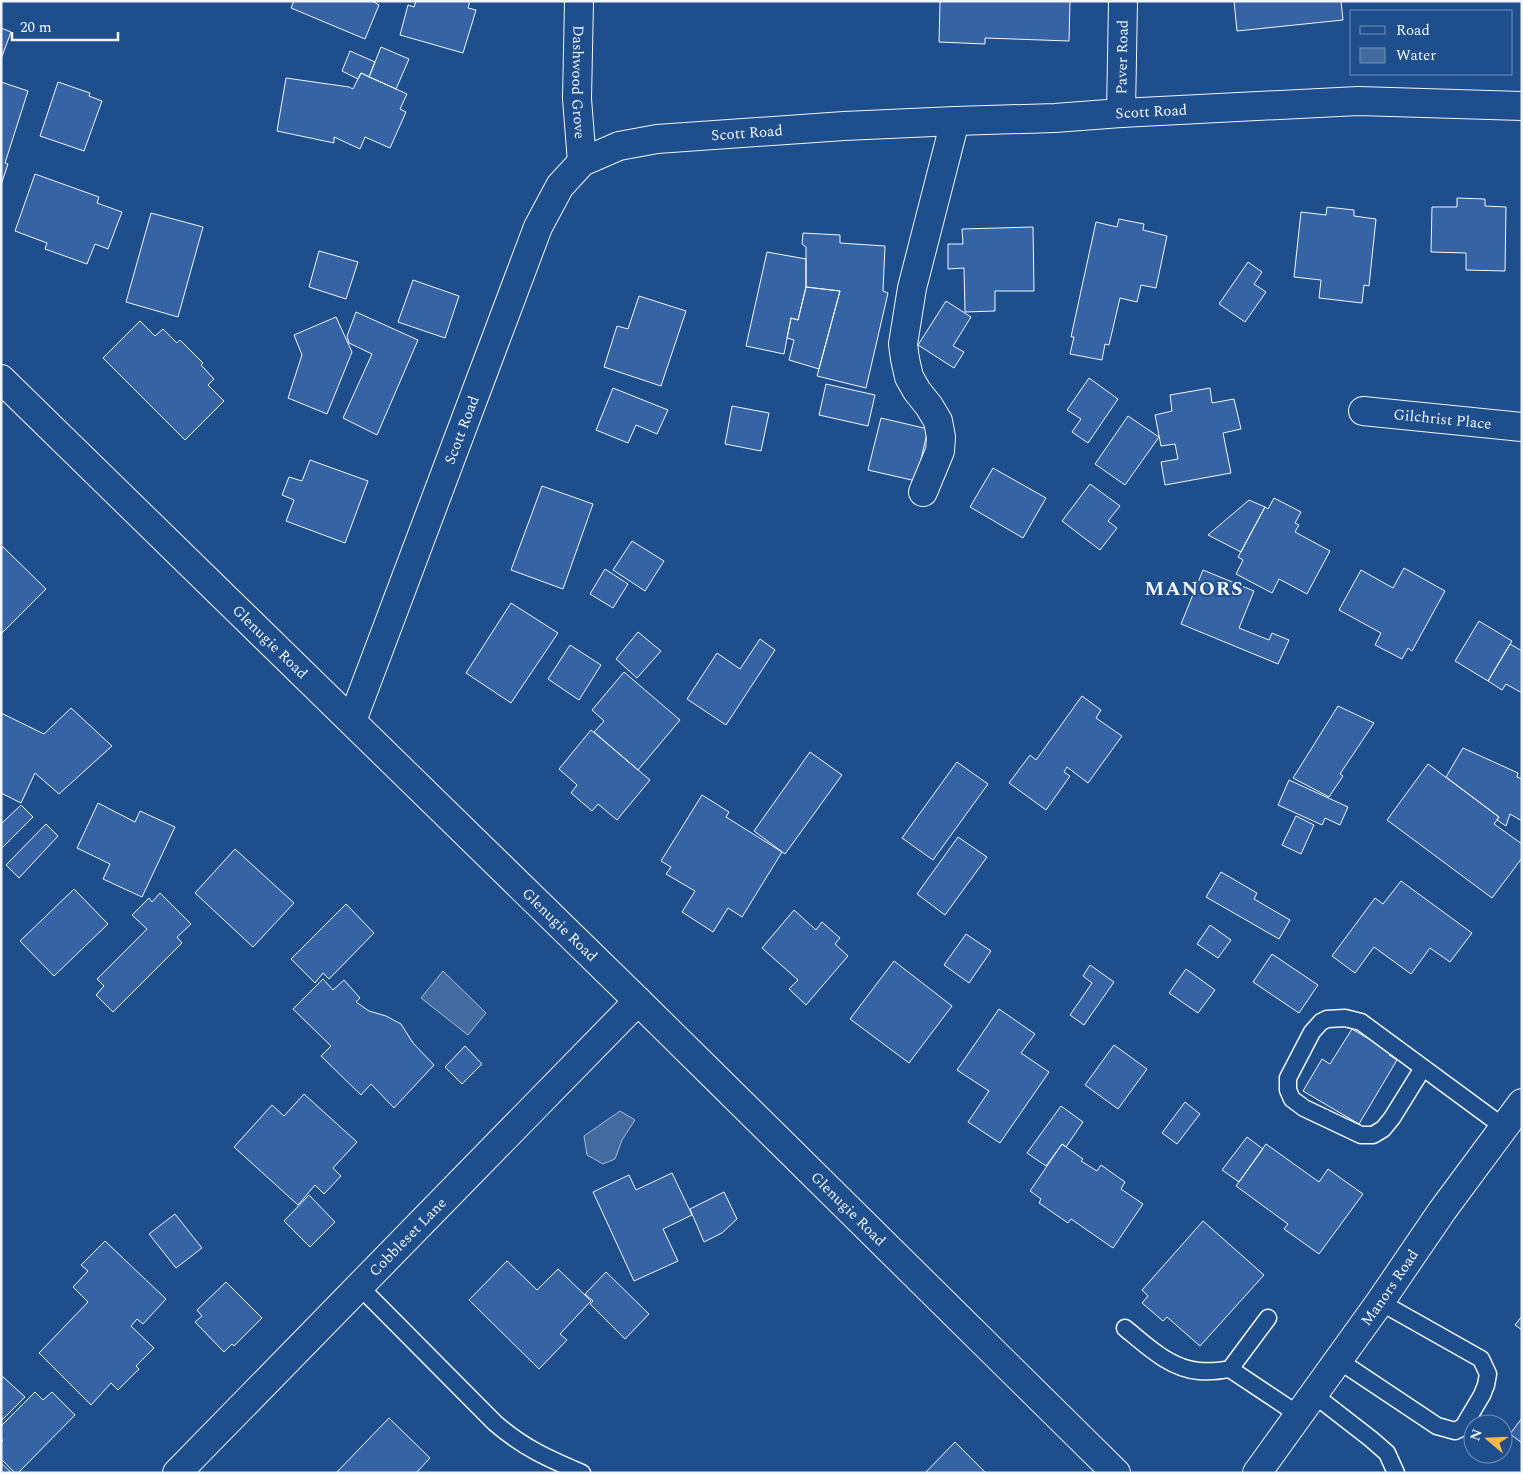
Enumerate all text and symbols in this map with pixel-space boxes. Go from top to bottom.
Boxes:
scale bar [12,10,119,42]
legend [1350,10,1513,75]
text: 20 m [20,16,52,39]
street label: Paver Road [1110,19,1134,95]
text: Road [1396,19,1430,42]
street label: Dashwood Grove [566,25,592,140]
text: Water [1396,44,1436,67]
street label: Scott Road [1115,98,1188,125]
street label: Scott Road [710,119,783,147]
street label: Scott Road [438,392,485,468]
street label: Gilchrist Place [1392,403,1493,435]
district label: MANORS [1144,574,1244,604]
street label: Glenugie Road [227,599,313,684]
street label: Glenugie Road [517,882,603,967]
street label: Glenugie Road [805,1166,891,1251]
street label: Cobbleset Lane [363,1192,452,1282]
street label: Manors Road [1355,1245,1424,1331]
north arrow [1463,1414,1513,1464]
text: N [1464,1426,1488,1444]

